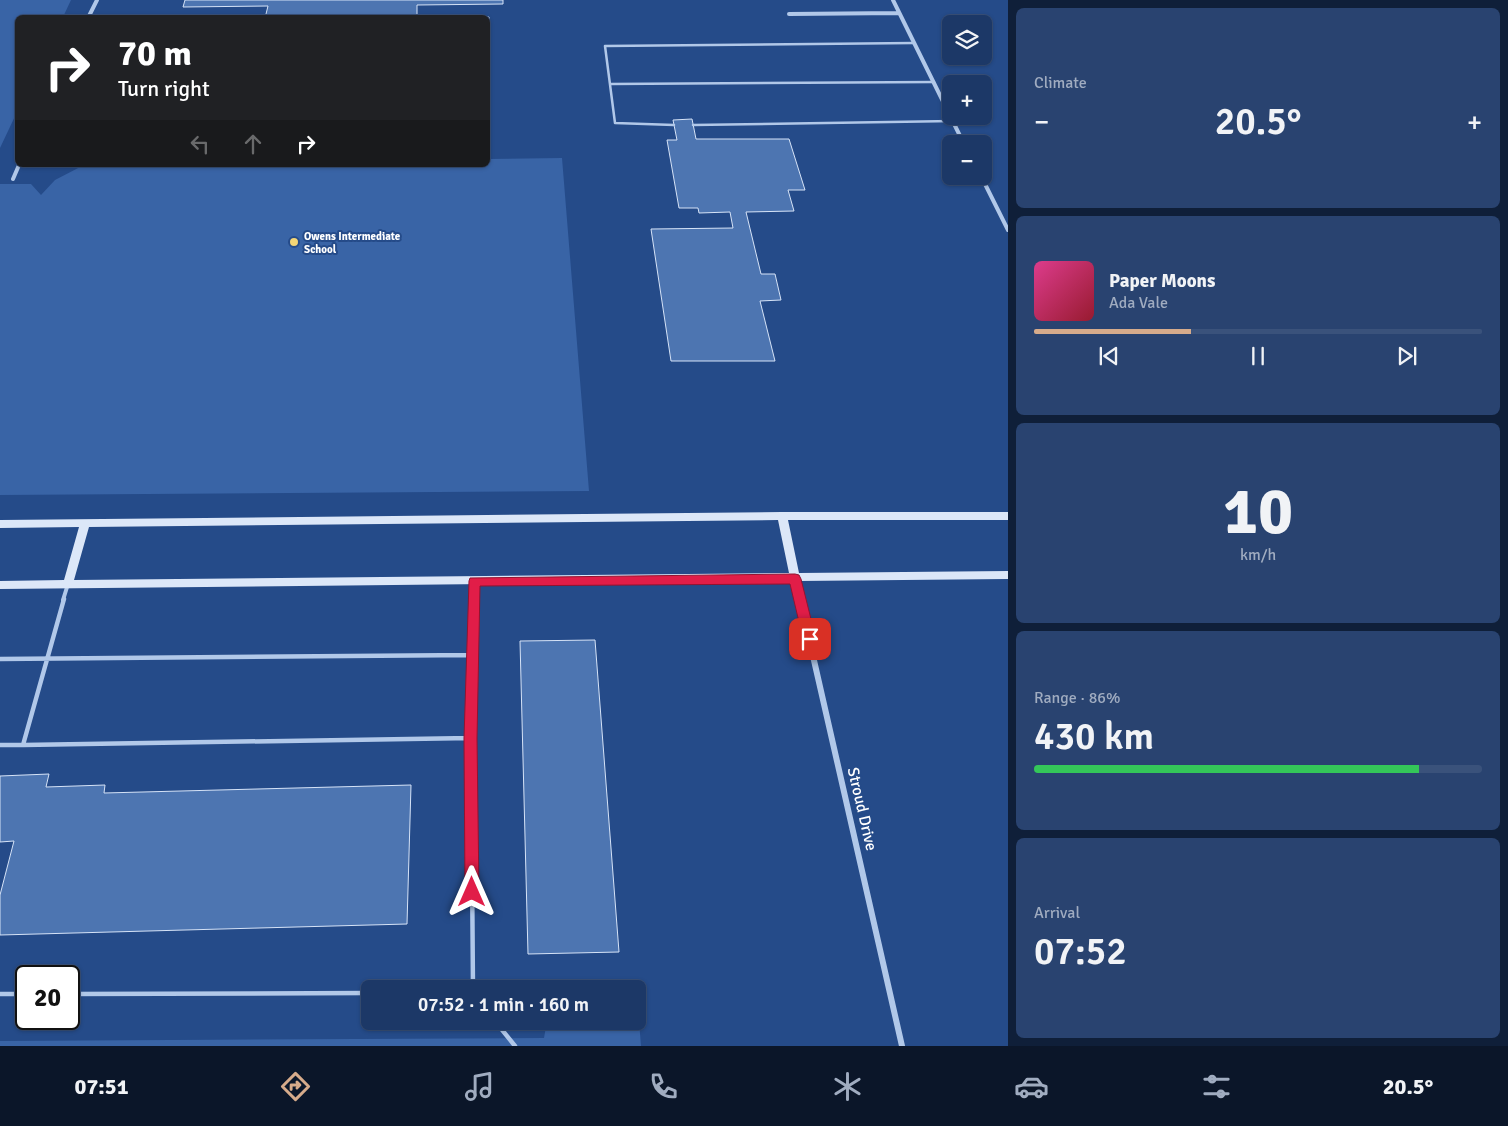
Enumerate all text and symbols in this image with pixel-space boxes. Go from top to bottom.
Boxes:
map controls [942,15,992,185]
button: layers [942,15,992,65]
text: 70 m [118,32,192,75]
icon: right [35,35,100,100]
text: Climate [1034,73,1087,93]
text: Turn right [118,75,210,102]
button: + [942,75,992,125]
text: 20.5° [1215,98,1301,145]
text: − [1034,105,1049,139]
text: + [1467,105,1482,139]
icon: left [186,130,214,158]
icon: ahead [239,130,267,158]
icon: right [292,130,320,158]
button: − [942,135,992,185]
place label: Owens Intermediate School [304,230,401,256]
marker: Owens Intermediate School [288,236,300,248]
text: Paper Moons [1109,269,1215,293]
text: Ada Vale [1109,293,1168,313]
icon: previous [1095,342,1123,370]
icon: pause [1244,342,1272,370]
icon: next [1393,342,1421,370]
text: 10 [1223,472,1293,552]
text: km/h [1240,545,1276,565]
pin [789,618,831,660]
icon: arrive [796,625,824,653]
text: Range · 86% [1034,688,1120,708]
text: 430 km [1034,713,1154,760]
street label: Stroud Drive [843,765,881,853]
position arrow [445,865,497,917]
text: Arrival [1034,903,1080,923]
text: 07:52 [1034,928,1127,975]
speed limit sign: 20 [15,965,80,1030]
text: 07:52 · 1 min · 160 m [418,993,589,1017]
icon: directions [278,1069,313,1104]
icon: music [462,1069,497,1104]
icon: phone [646,1069,681,1104]
icon: climate [830,1069,865,1104]
icon: car [1014,1069,1049,1104]
icon: filters [1199,1069,1234,1104]
text: 07:51 [75,1073,129,1100]
text: 20.5° [1383,1073,1433,1100]

